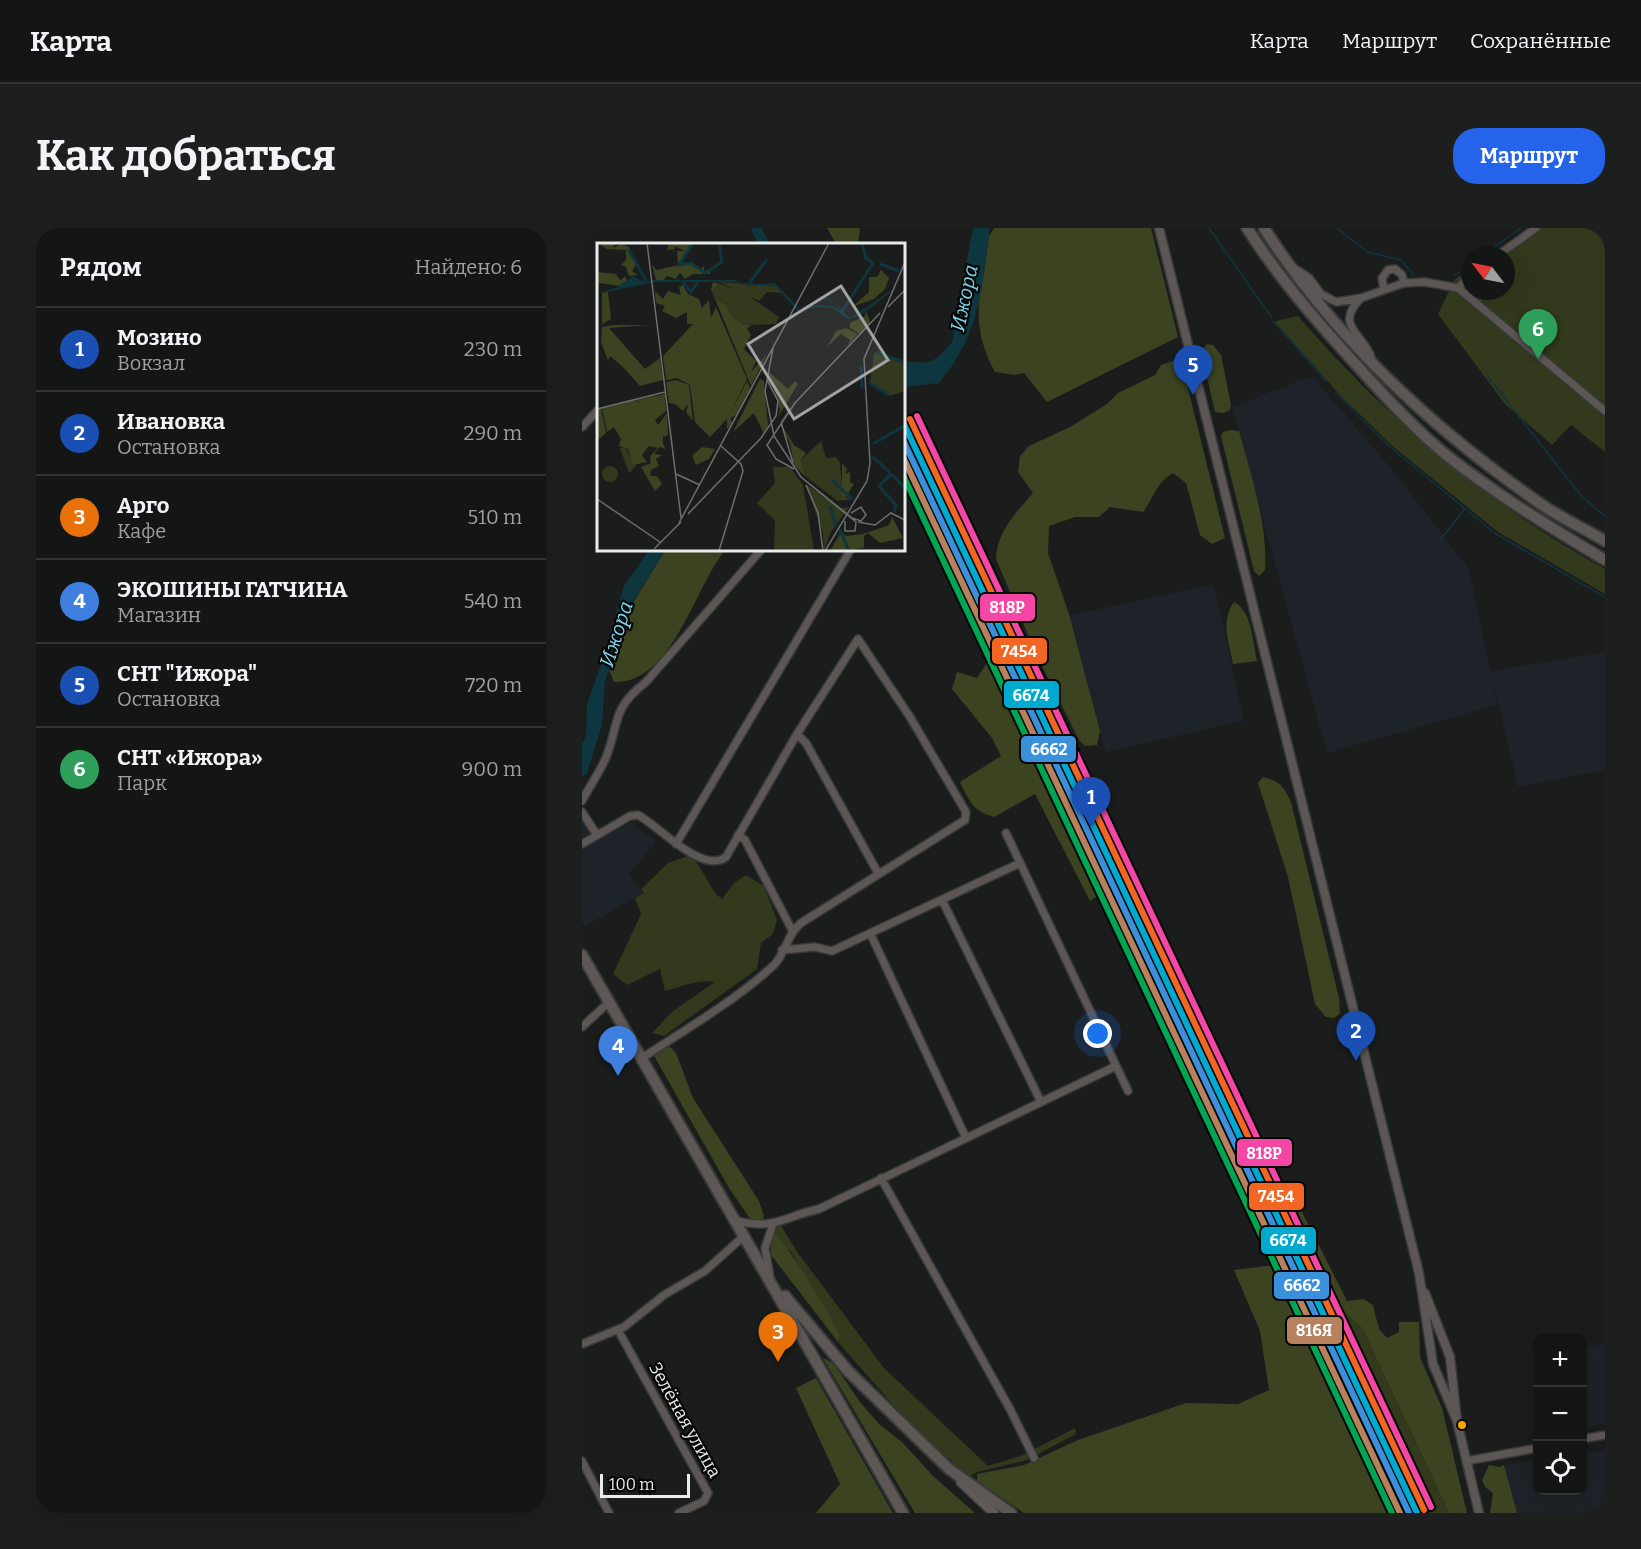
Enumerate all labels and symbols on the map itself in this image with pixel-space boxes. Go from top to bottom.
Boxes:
inset map [597,243,904,550]
north arrow [1461,246,1515,300]
water label: Ижора [945,262,983,334]
pin: 6 [1518,310,1558,359]
pin: 5 [1174,346,1212,395]
line badge: 818Р [979,593,1036,622]
water label: Ижора [594,598,638,670]
text: 818Р [989,598,1025,617]
line badge: 7454 [991,637,1048,665]
text: 7454 [1001,642,1038,661]
line badge: 6674 [1003,680,1060,709]
text: 6674 [1013,686,1050,705]
line badge: 6662 [1020,735,1077,763]
text: 6662 [1030,740,1068,759]
pin: 1 [1072,778,1110,827]
pin: 2 [1336,1012,1376,1061]
your location [1083,1019,1112,1048]
pin: 4 [598,1026,638,1076]
line badge: 818Р [1236,1138,1293,1167]
text: 818Р [1246,1144,1282,1163]
line badge: 7454 [1248,1182,1305,1211]
text: 7454 [1258,1187,1295,1206]
line badge: 6674 [1260,1226,1317,1255]
text: 6674 [1270,1231,1307,1250]
line badge: 6662 [1273,1271,1330,1300]
text: 6662 [1283,1276,1321,1295]
pin: 3 [758,1312,798,1362]
line badge: 816Я [1286,1316,1343,1345]
text: 816Я [1296,1321,1332,1340]
street label: Зелёная улица [644,1358,726,1482]
unlabelled marker [1456,1419,1468,1431]
scale bar [600,1471,690,1498]

